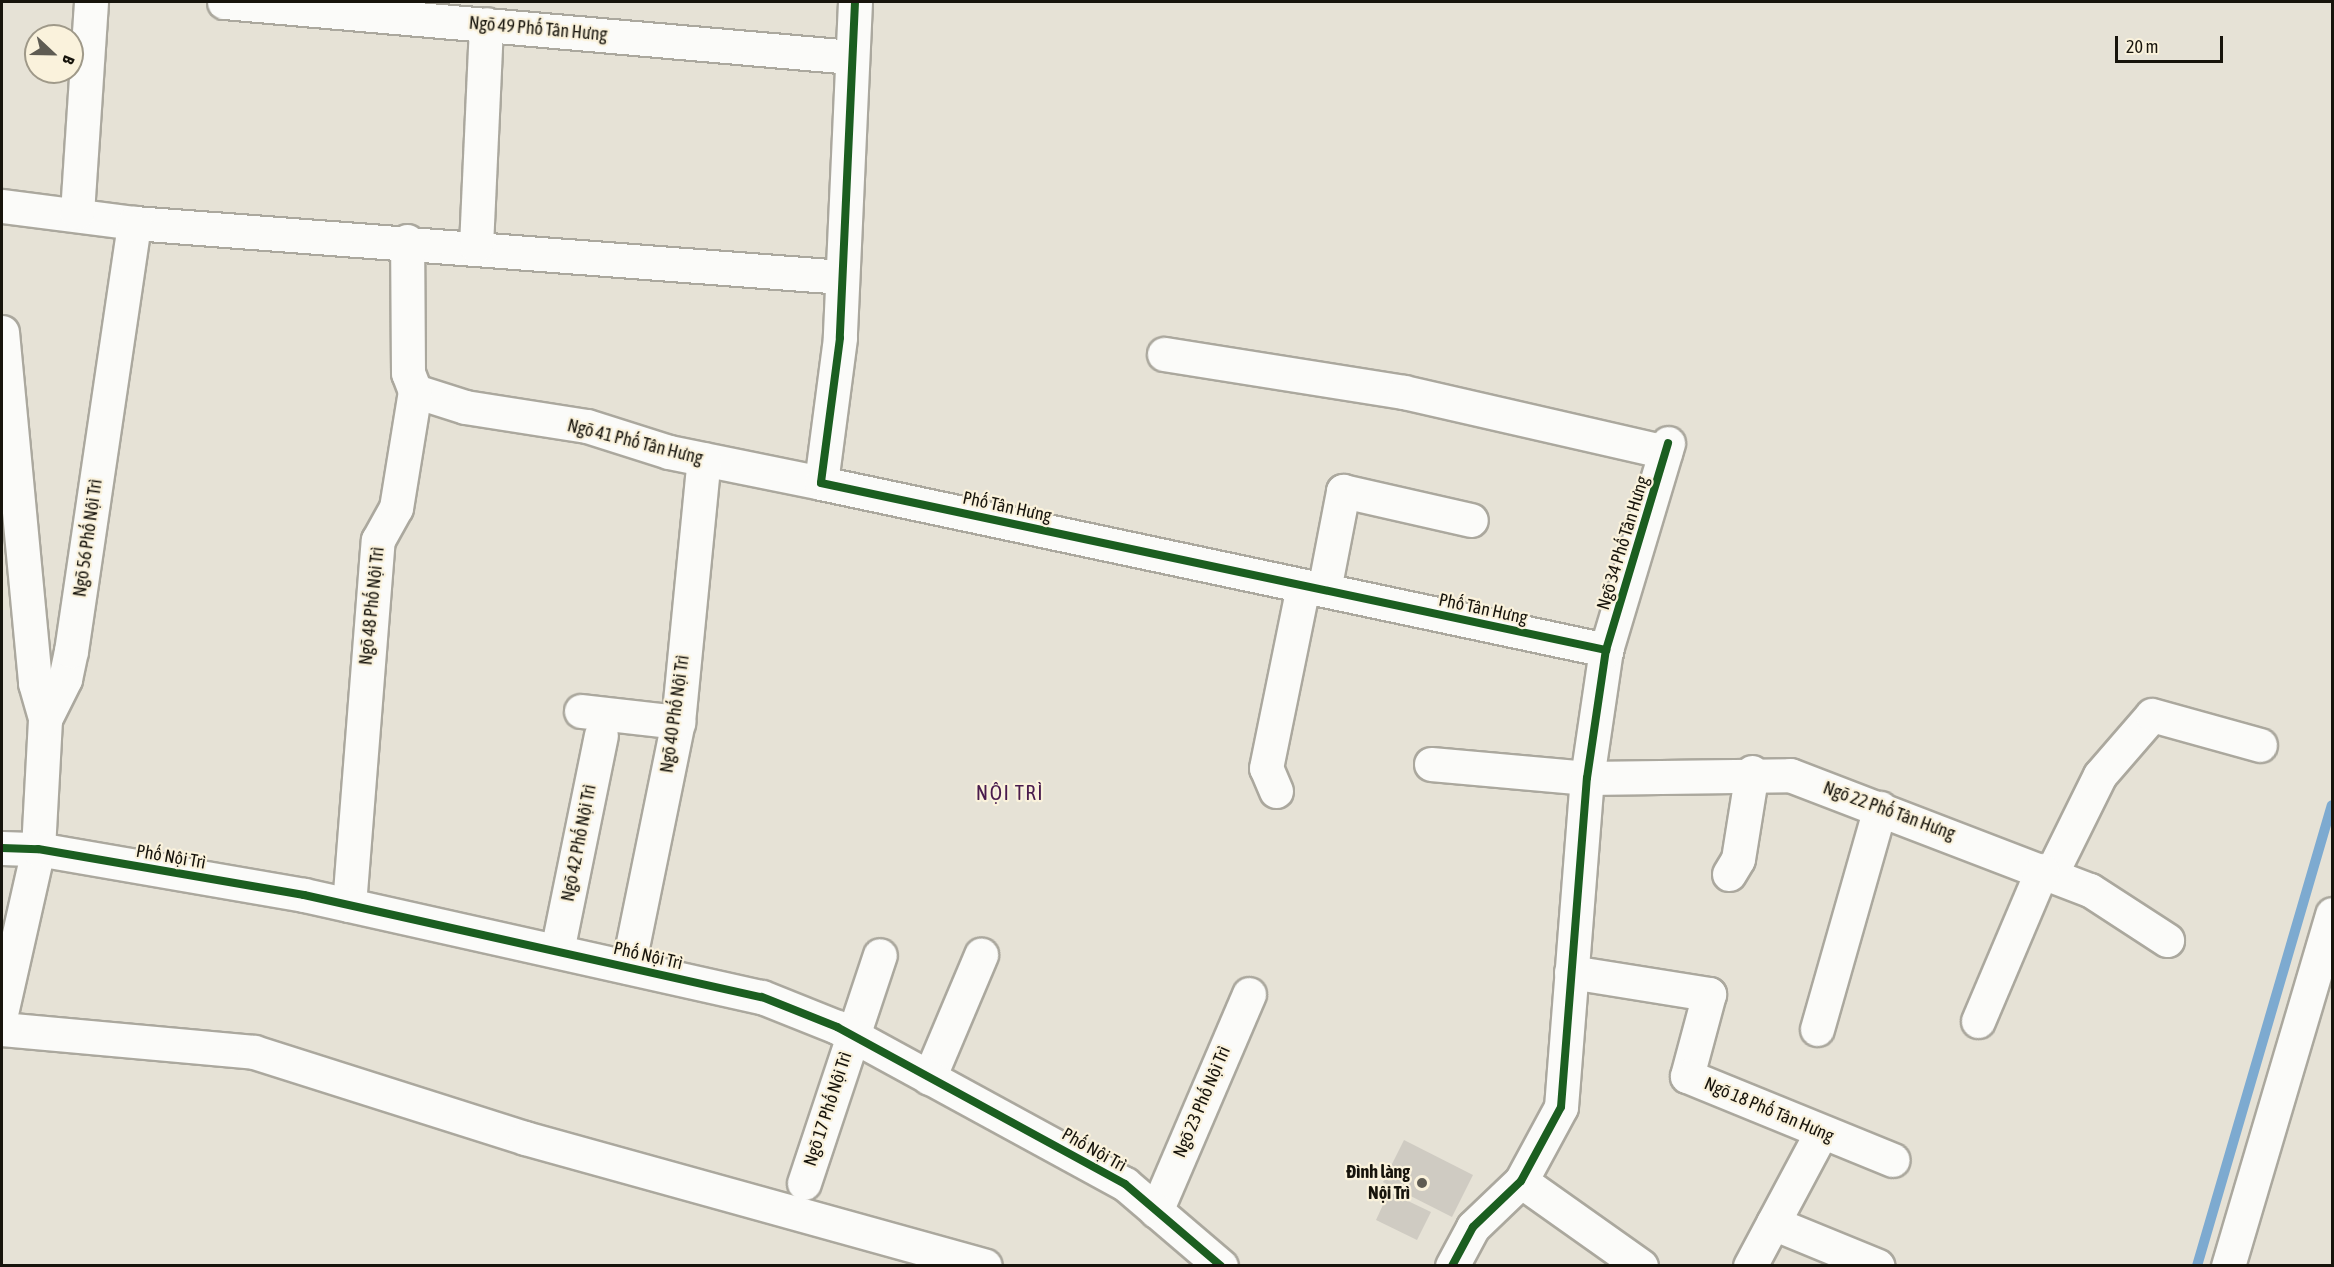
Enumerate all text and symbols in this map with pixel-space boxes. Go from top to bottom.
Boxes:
street label: Ngõ 49 Phố Tân Hưng [468,12,608,46]
north arrow [24,24,84,84]
scale bar [2118,24,2226,62]
text: 20 m [2126,36,2158,57]
text: B [59,53,79,67]
street label: Ngõ 41 Phố Tân Hưng [565,415,705,469]
street label: Ngõ 34 Phố Tân Hưng [1592,474,1654,612]
street label: Ngõ 56 Phố Nội Trì [69,478,107,598]
street label: Phố Tân Hưng [961,487,1053,527]
street label: Ngõ 48 Phố Nội Trì [355,546,389,666]
street label: Phố Tân Hưng [1437,589,1529,629]
street label: Ngõ 40 Phố Nội Trì [656,654,694,774]
street label: Ngõ 22 Phố Tân Hưng [1820,777,1958,845]
district label: NỘI TRÌ [976,779,1044,805]
street label: Ngõ 42 Phố Nội Trì [557,783,601,903]
street label: Phố Nội Trì [134,840,208,874]
street label: Phố Nội Trì [611,938,685,974]
street label: Ngõ 23 Phố Nội Trì [1169,1043,1235,1161]
street label: Ngõ 17 Phố Nội Trì [799,1049,857,1169]
street label: Ngõ 18 Phố Tân Hưng [1701,1073,1837,1147]
street label: Phố Nội Trì [1058,1123,1130,1177]
place label: Đình làng Nội Trì [1346,1162,1410,1204]
marker: Đình làng Nội Trì [1415,1176,1429,1190]

